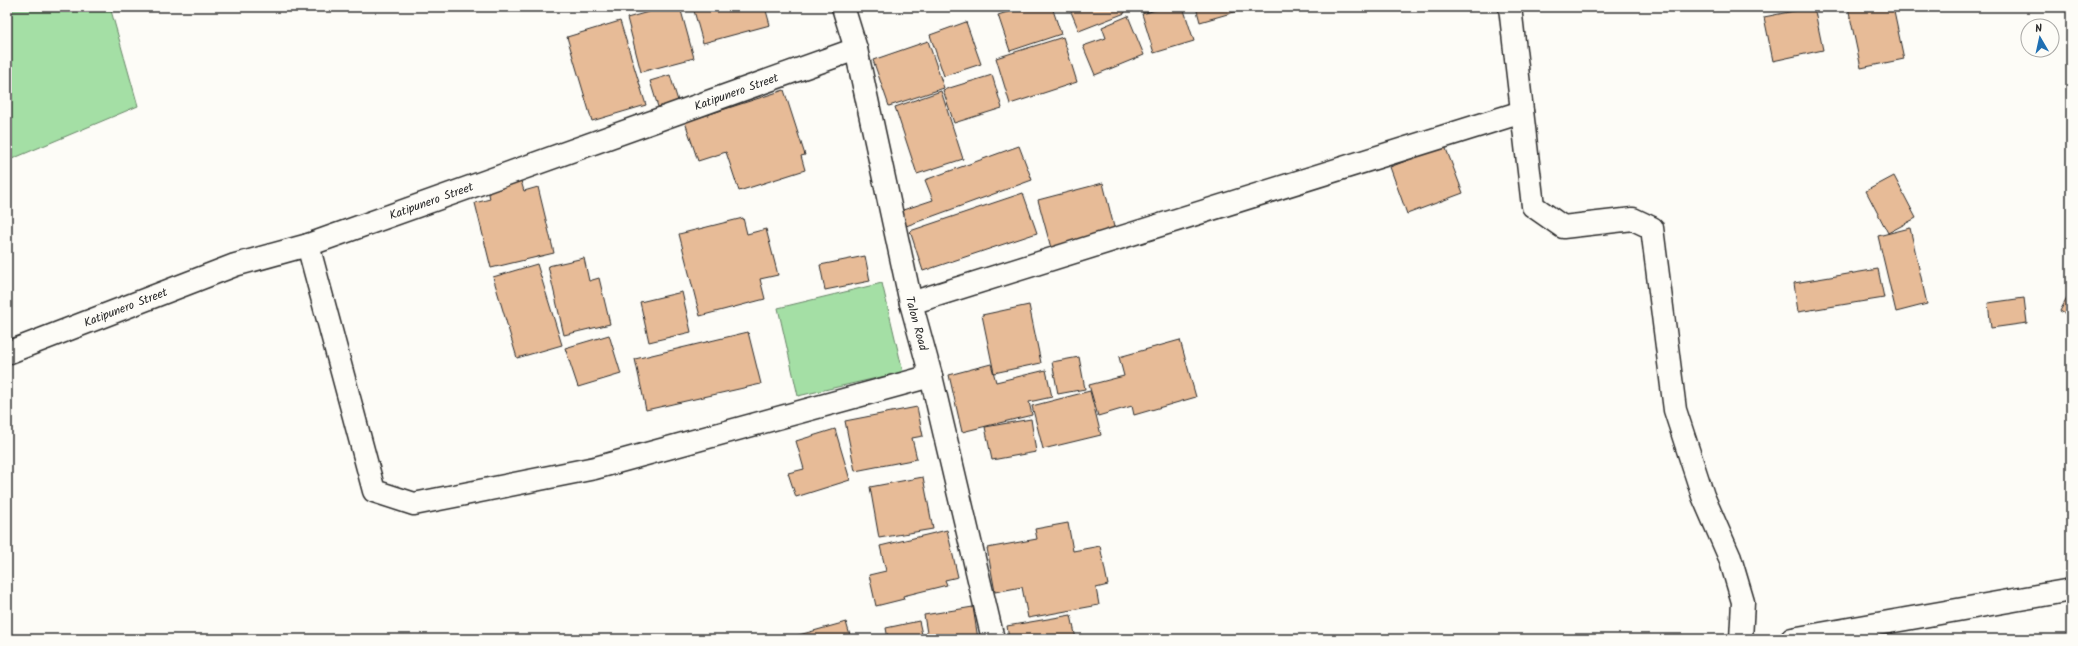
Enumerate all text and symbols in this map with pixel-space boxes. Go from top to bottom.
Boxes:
north arrow [2020,18,2060,58]
text: N [2034,20,2043,39]
street label: Katipunero Street [692,68,781,116]
street label: Katipunero Street [386,177,476,225]
street label: Katipunero Street [81,282,170,332]
street label: Talon Road [900,294,933,354]

